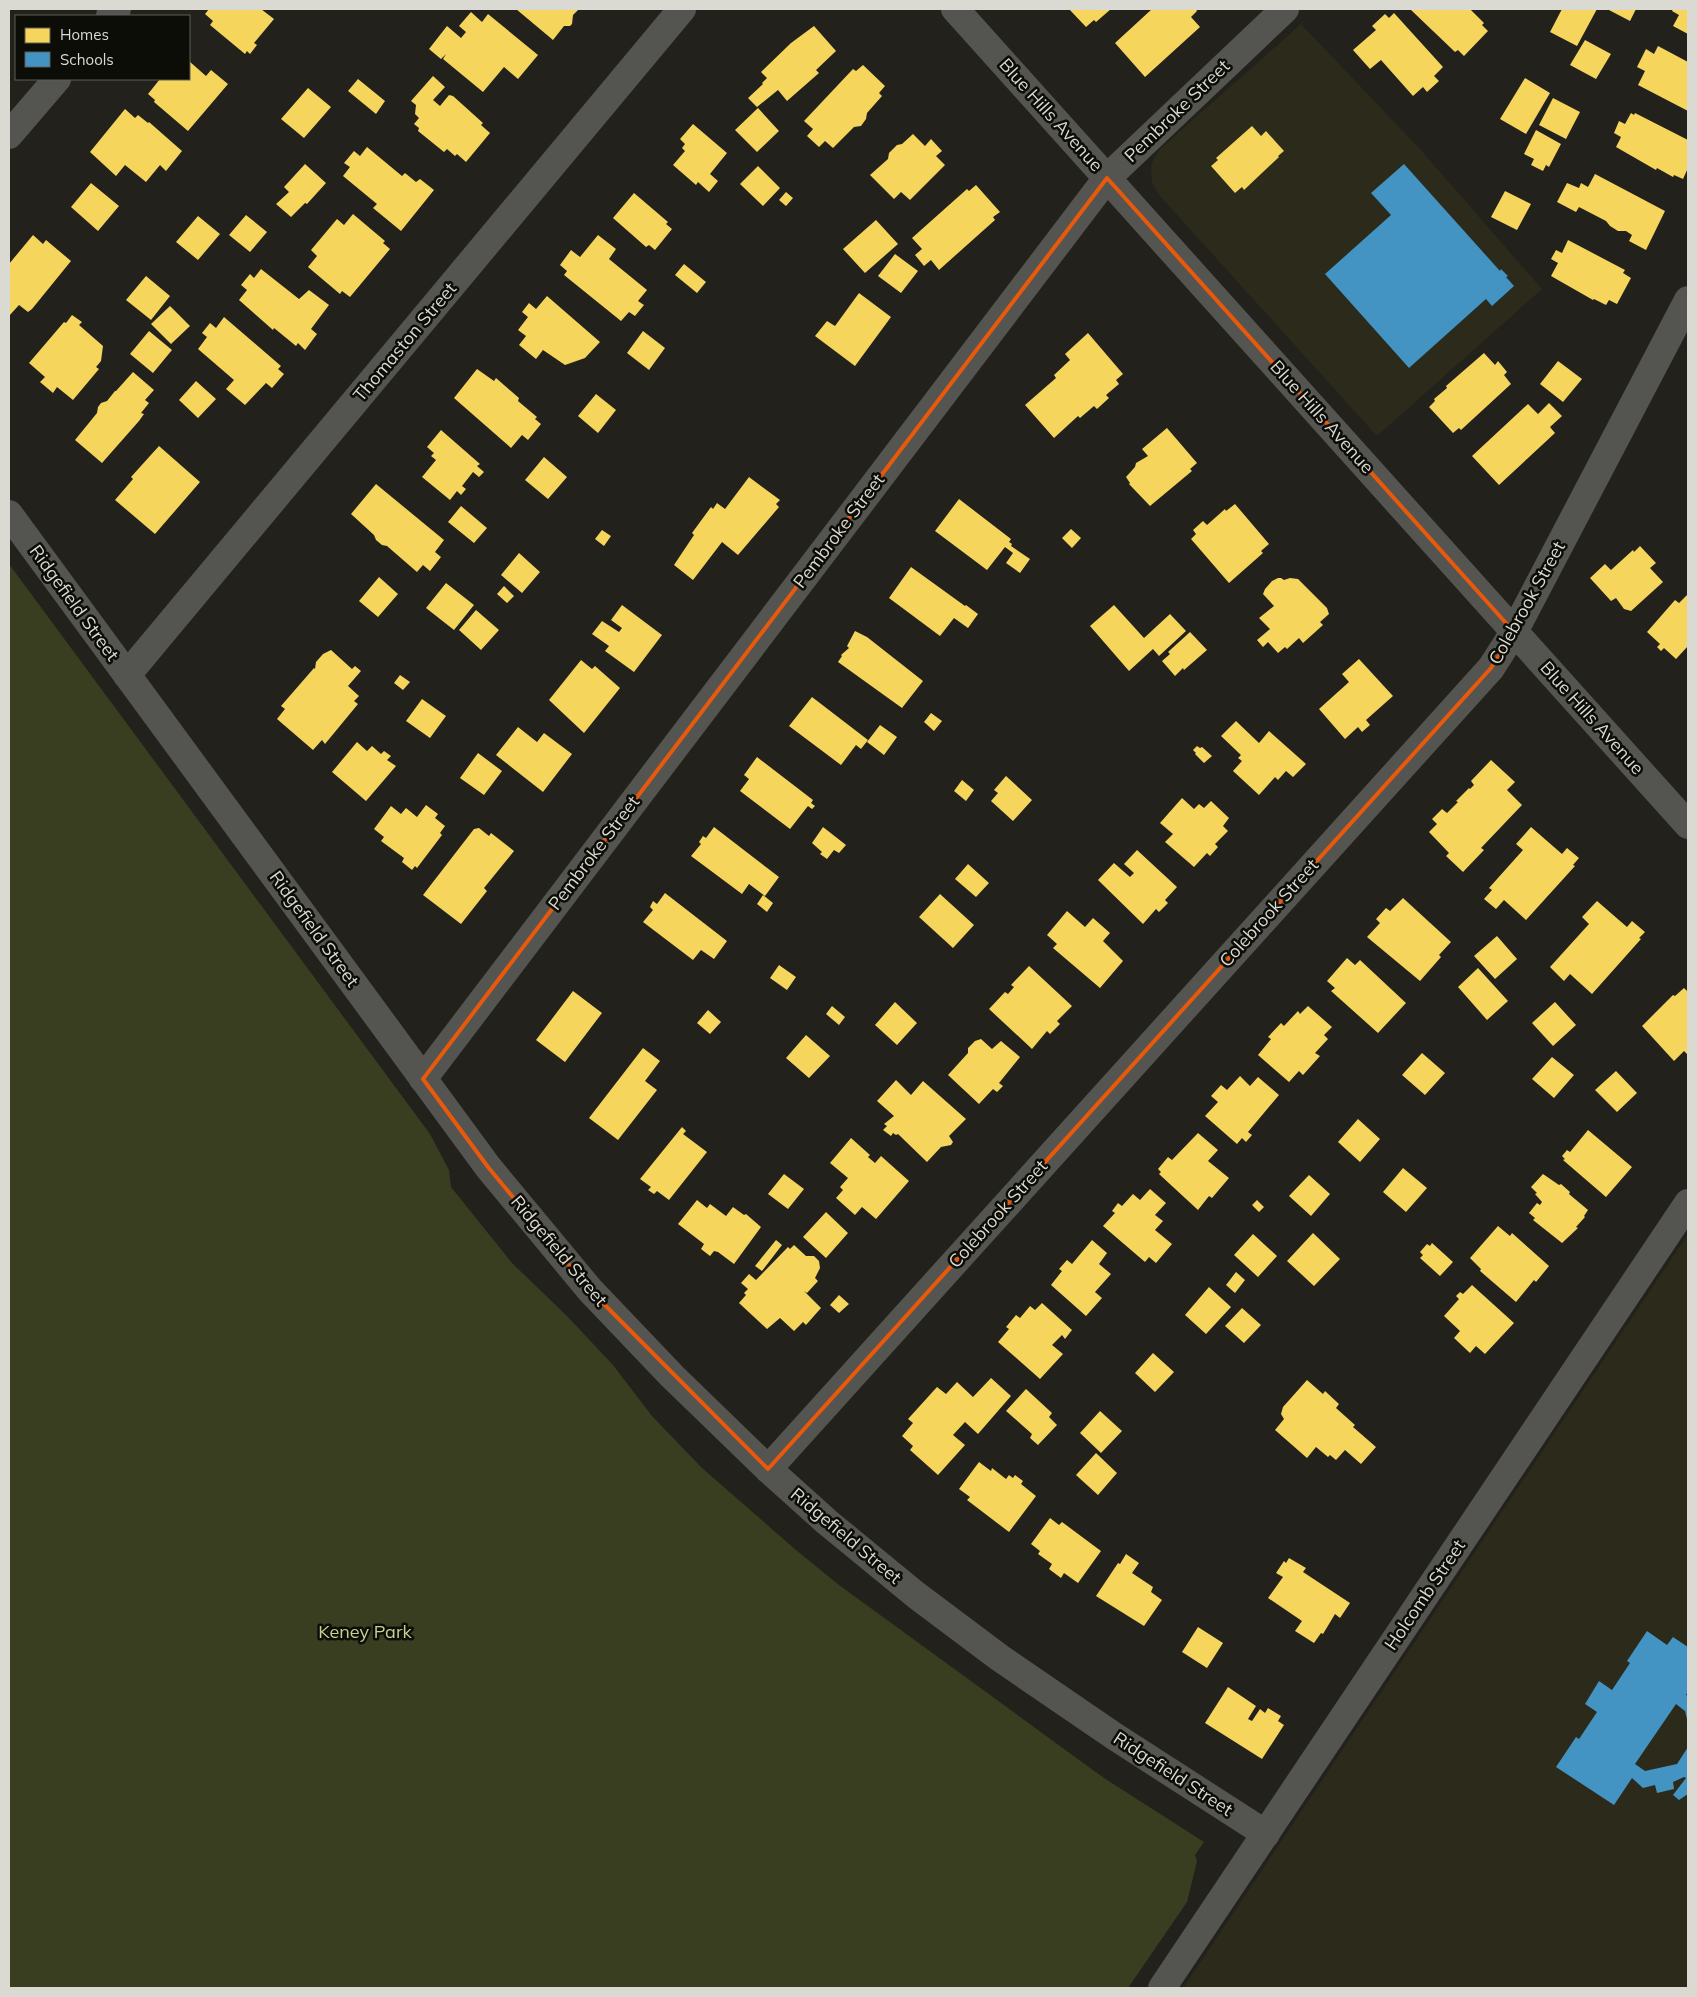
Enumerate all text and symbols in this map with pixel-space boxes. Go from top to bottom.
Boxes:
legend [15,15,190,80]
text: Homes [60,25,109,44]
text: Schools [60,50,114,69]
street label: Blue Hills Avenue [995,53,1108,176]
street label: Pembroke Street [1119,55,1234,167]
street label: Thomaston Street [348,277,461,406]
street label: Blue Hills Avenue [1266,355,1379,478]
street label: Pembroke Street [788,469,889,593]
street label: Colebrook Street [1483,537,1570,668]
street label: Ridgefield Street [25,540,124,665]
street label: Blue Hills Avenue [1536,656,1649,779]
street label: Pembroke Street [543,791,644,915]
street label: Colebrook Street [1214,854,1323,971]
street label: Ridgefield Street [265,866,364,991]
street label: Colebrook Street [943,1155,1052,1272]
street label: Ridgefield Street [506,1190,613,1311]
street label: Ridgefield Street [786,1482,907,1589]
street label: Holcomb Street [1379,1535,1470,1654]
park label: Keney Park [318,1620,412,1643]
street label: Ridgefield Street [1109,1726,1237,1821]

